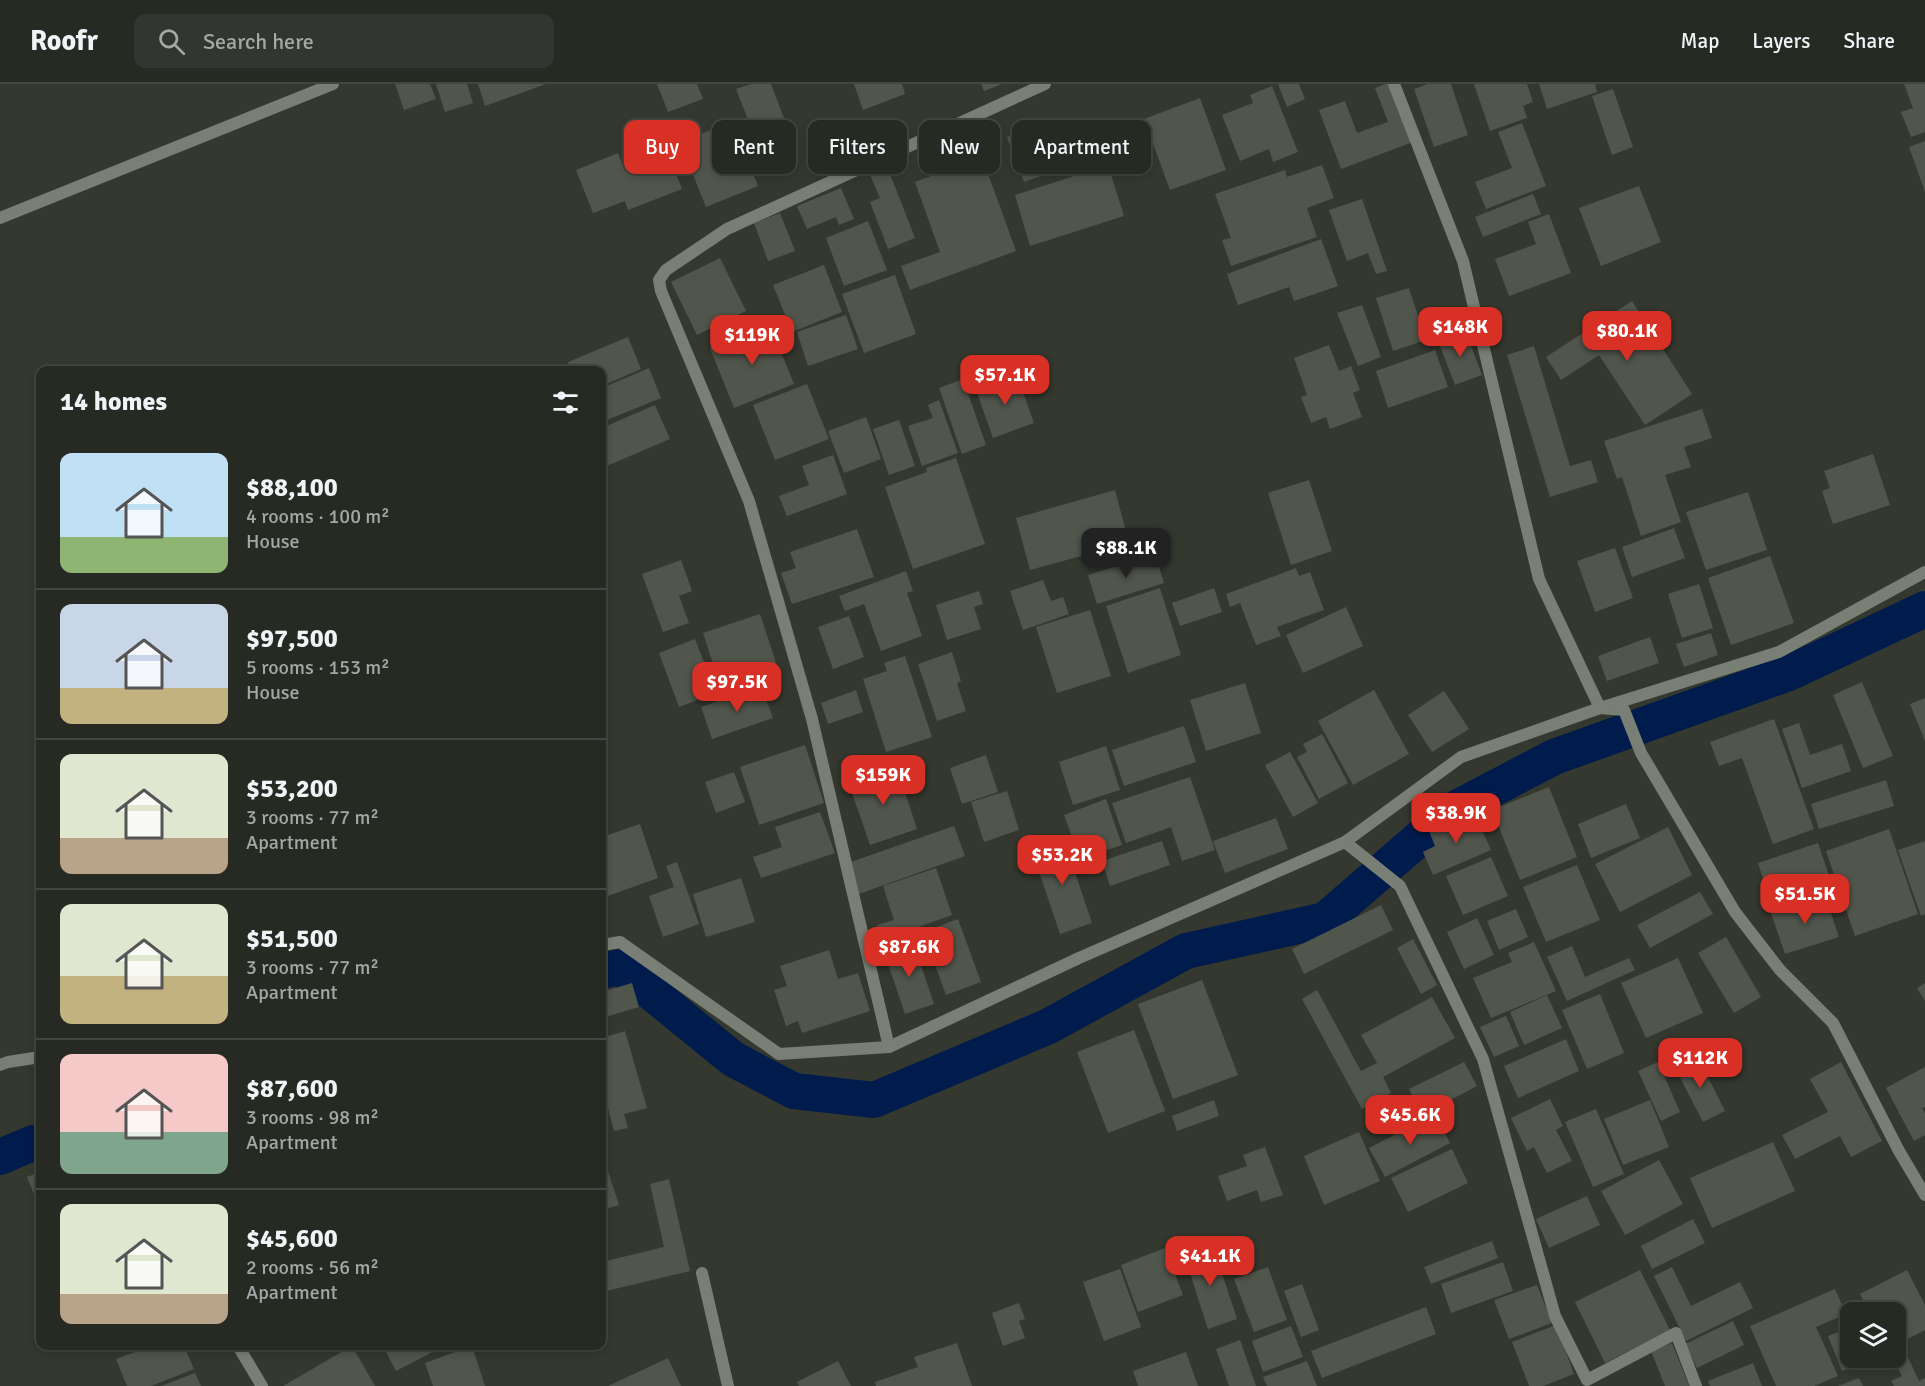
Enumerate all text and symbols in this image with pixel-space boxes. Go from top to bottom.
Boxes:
search box [134,14,554,68]
text: Roofr [30,24,98,58]
icon: search [155,25,188,58]
text: Search here [203,28,314,55]
text: Map [1681,28,1719,54]
text: Layers [1752,28,1810,54]
text: Share [1843,28,1895,54]
chip: Buy [624,120,700,174]
chip: Rent [712,120,796,174]
chip: Filters [808,120,907,174]
chip: New [919,120,1000,174]
chip: Apartment [1012,120,1151,174]
pin: $148K [1418,307,1502,358]
pin: $80.1K [1578,311,1676,362]
text: $148K [1432,314,1488,339]
pin: $119K [710,315,794,366]
text: $80.1K [1596,318,1658,343]
text: $119K [724,322,780,347]
pin: $57.1K [956,355,1054,406]
text: $57.1K [974,362,1036,387]
text: 14 homes [60,386,167,418]
icon: filters [549,386,582,419]
text: $88,100 [246,472,338,504]
icon: home [108,477,180,549]
text: 4 rooms · 100 m² [246,504,390,529]
pin: $88.1K [1077,528,1175,579]
text: House [246,529,300,554]
text: $88.1K [1095,535,1157,560]
text: $97,500 [246,623,338,655]
icon: home [108,628,180,700]
text: 5 rooms · 153 m² [246,655,390,680]
pin: $97.5K [688,662,786,713]
text: $97.5K [706,669,768,694]
text: House [246,680,300,705]
pin: $159K [841,755,925,806]
text: $159K [855,762,911,787]
text: $53,200 [246,773,338,805]
icon: home [108,778,180,850]
pin: $38.9K [1407,793,1505,844]
text: $38.9K [1425,800,1487,825]
text: 3 rooms · 77 m² [246,805,379,830]
text: Apartment [246,830,338,855]
pin: $53.2K [1013,835,1111,886]
text: $53.2K [1031,842,1093,867]
pin: $51.5K [1756,874,1854,925]
text: $51.5K [1774,881,1836,906]
text: $51,500 [246,923,338,955]
pin: $87.6K [860,927,958,978]
icon: home [108,928,180,1000]
text: $87.6K [878,934,940,959]
text: 3 rooms · 77 m² [246,955,379,980]
text: Apartment [246,980,338,1005]
pin: $112K [1658,1038,1742,1089]
text: $112K [1672,1045,1728,1070]
text: $87,600 [246,1073,338,1105]
icon: home [108,1078,180,1150]
pin: $45.6K [1361,1095,1459,1146]
text: $45.6K [1379,1102,1441,1127]
text: 3 rooms · 98 m² [246,1105,379,1130]
text: Apartment [246,1130,338,1155]
text: $45,600 [246,1223,338,1255]
icon: home [108,1228,180,1300]
pin: $41.1K [1161,1236,1259,1287]
text: $41.1K [1179,1243,1241,1268]
text: 2 rooms · 56 m² [246,1255,379,1280]
text: Apartment [246,1280,338,1305]
map controls [1840,1302,1906,1368]
button: layers [1840,1302,1906,1368]

